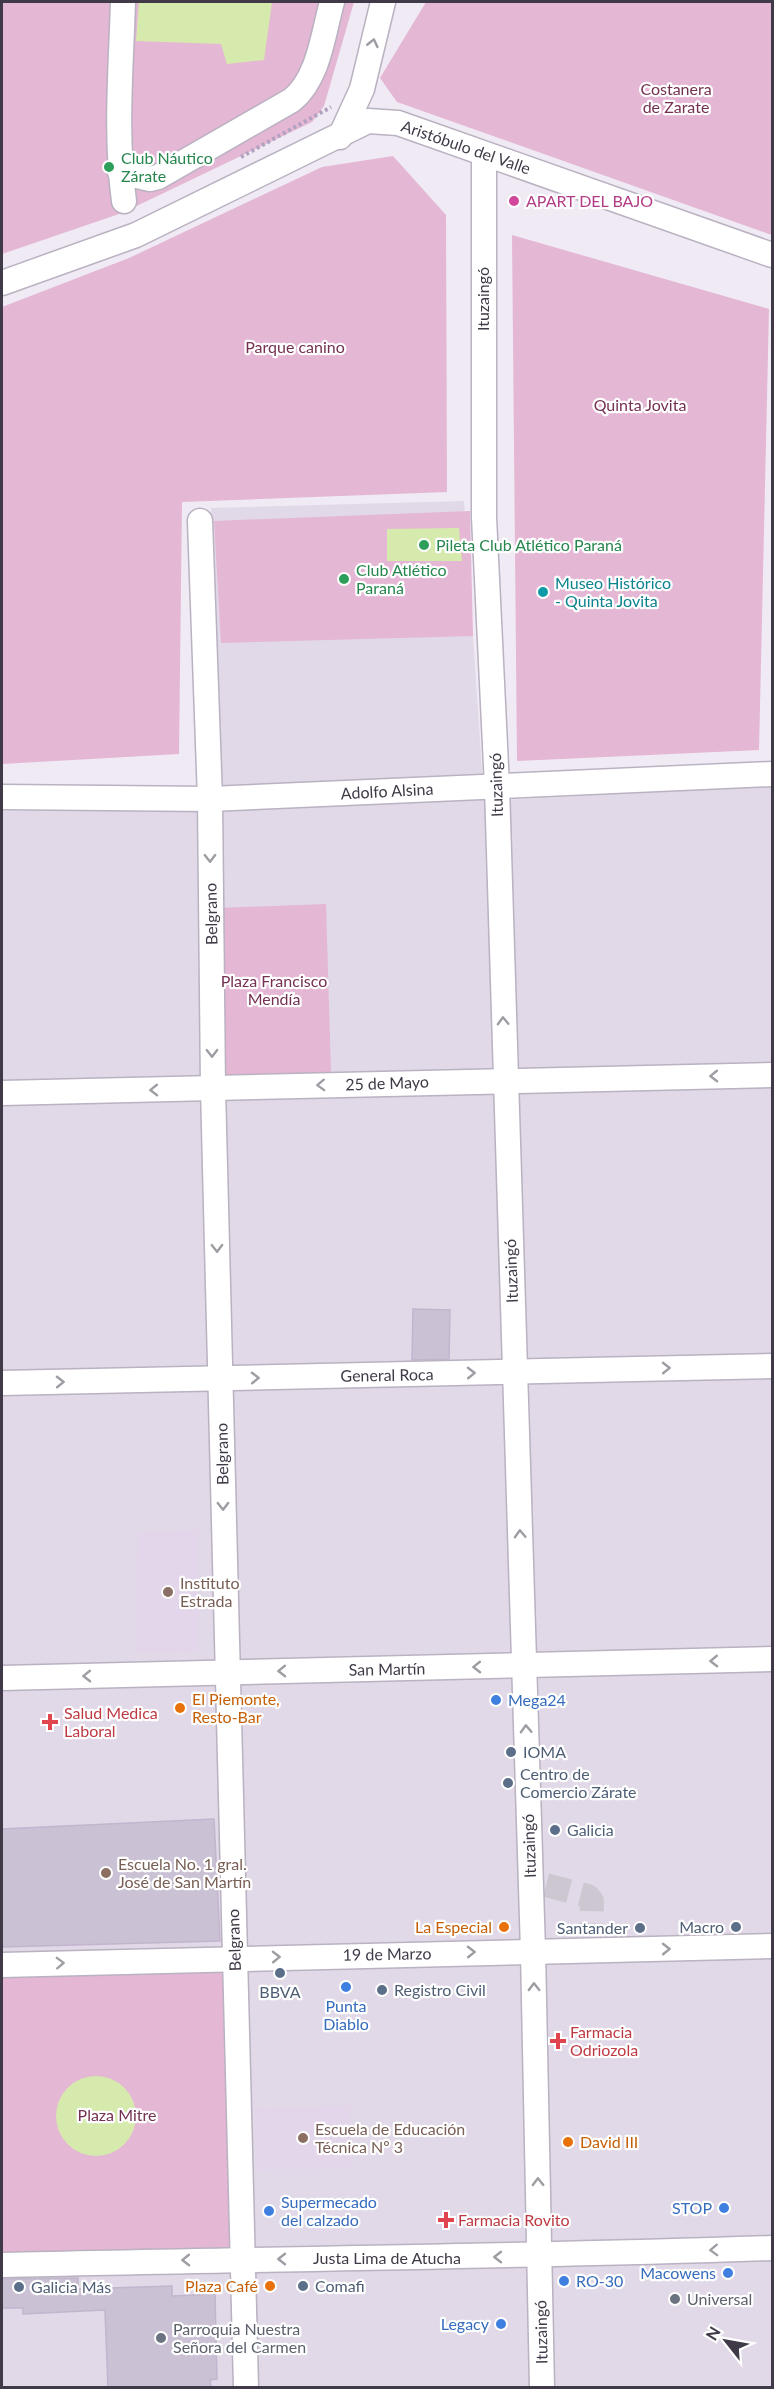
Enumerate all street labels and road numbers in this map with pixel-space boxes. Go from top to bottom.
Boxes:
street label: Aristóbulo del Valle [399,116,533,178]
street label: Ituzaingó [473,267,492,331]
street label: Ituzaingó [485,753,506,817]
street label: Adolfo Alsina [340,779,434,802]
street label: Belgrano [200,883,221,945]
street label: 25 de Mayo [345,1072,429,1093]
street label: Ituzaingó [500,1239,521,1303]
street label: General Roca [340,1364,434,1385]
street label: Belgrano [211,1423,232,1485]
street label: San Martín [348,1658,426,1679]
street label: Ituzaingó [518,1814,539,1878]
street label: Belgrano [223,1908,244,1972]
street label: 19 de Marzo [342,1943,432,1964]
street label: Justa Lima de Atucha [313,2248,461,2267]
street label: Ituzaingó [530,2300,551,2364]

